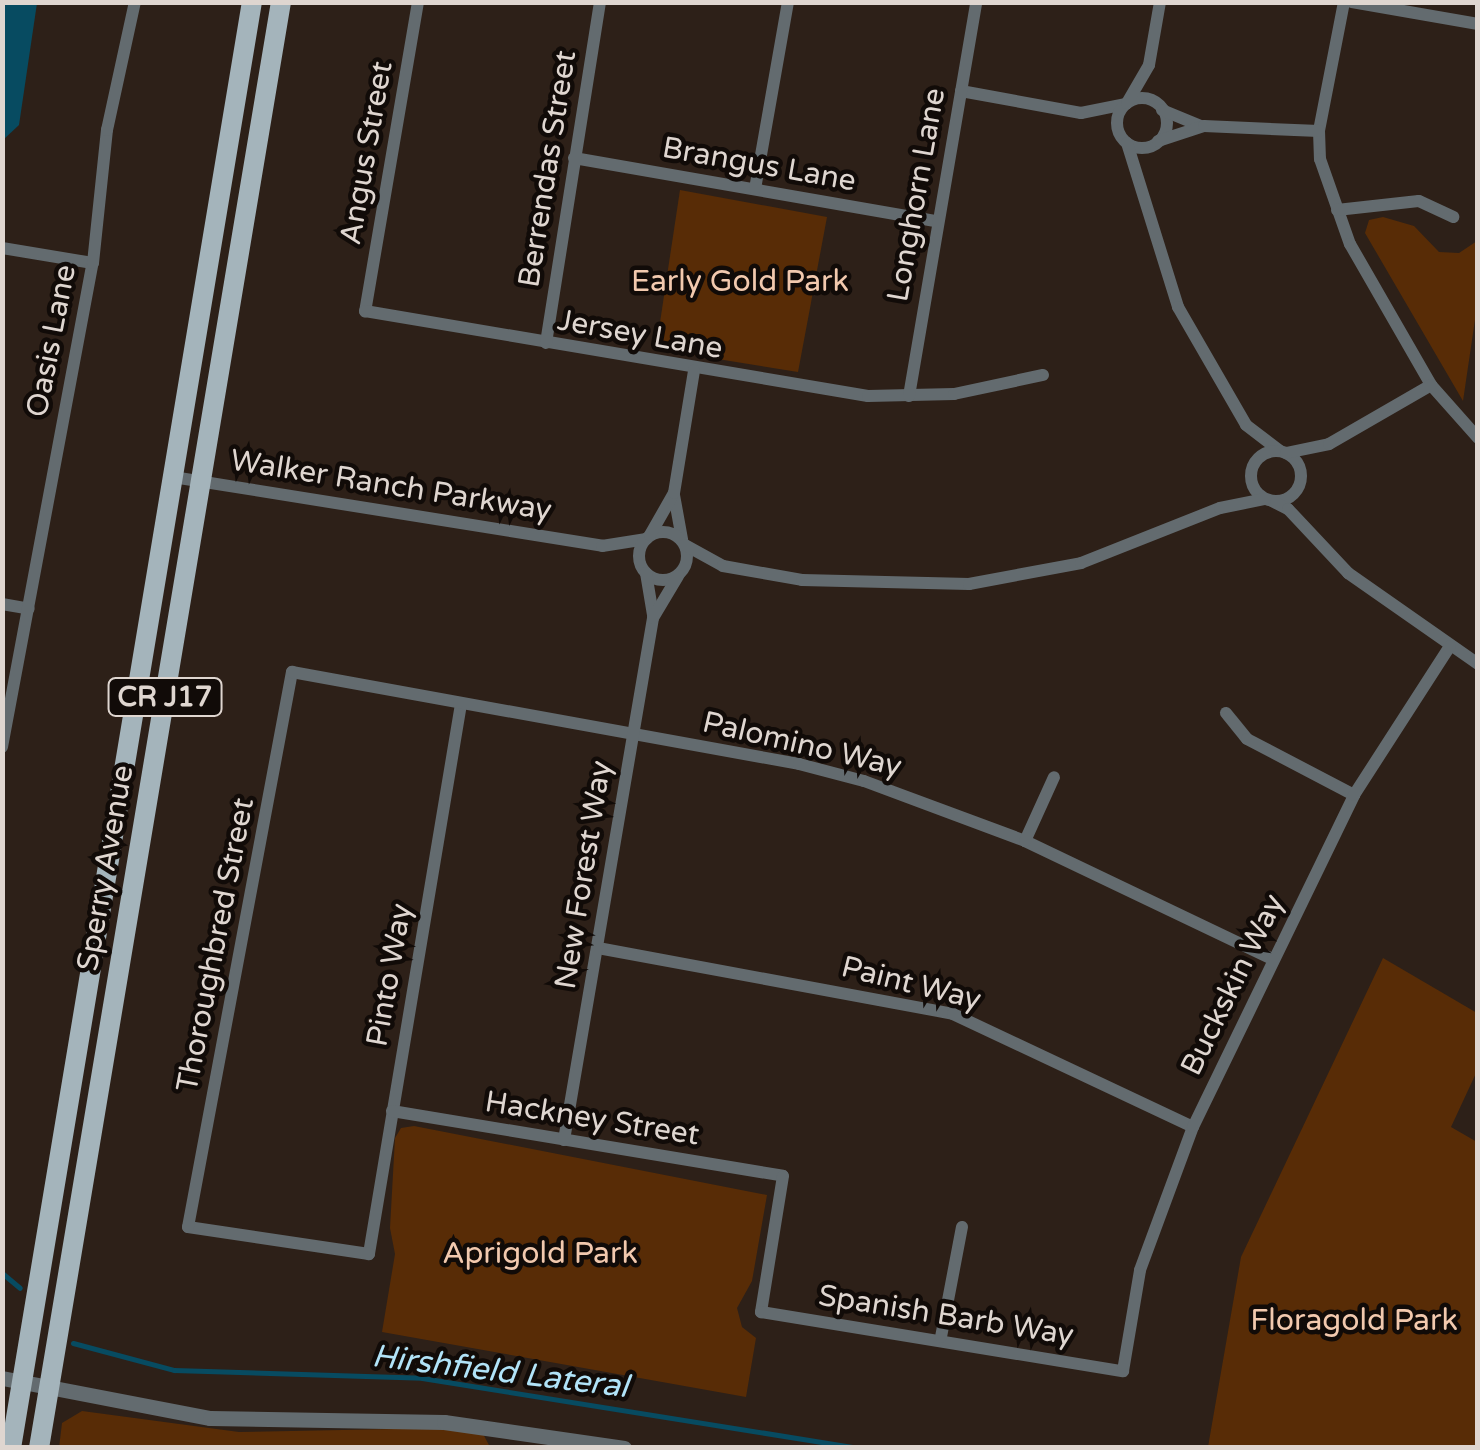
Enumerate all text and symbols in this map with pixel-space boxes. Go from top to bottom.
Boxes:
street label: Berrendas Street [512,48,584,290]
street label: Angus Street [333,58,401,248]
street label: Longhorn Lane [881,85,953,305]
street label: Brangus Lane [659,130,859,200]
street label: Oasis Lane [20,262,84,420]
park label: Early Gold Park [631,264,849,300]
street label: Jersey Lane [555,303,725,367]
street label: Walker Ranch Parkway [228,443,554,529]
road number: CR J17 [108,674,222,720]
street label: Palomino Way [699,705,905,785]
street label: New Forest Way [548,758,620,992]
street label: Sperry Avenue [70,762,142,974]
street label: Thoroughbred Street [170,795,262,1095]
street label: Buckskin Way [1174,889,1292,1081]
street label: Pinto Way [360,901,420,1049]
street label: Paint Way [837,949,985,1019]
street label: Hackney Street [482,1084,702,1154]
park label: Aprigold Park [442,1236,638,1272]
street label: Spanish Barb Way [816,1278,1076,1354]
park label: Floragold Park [1250,1303,1458,1339]
water label: Hirshfield Lateral [370,1337,630,1407]

